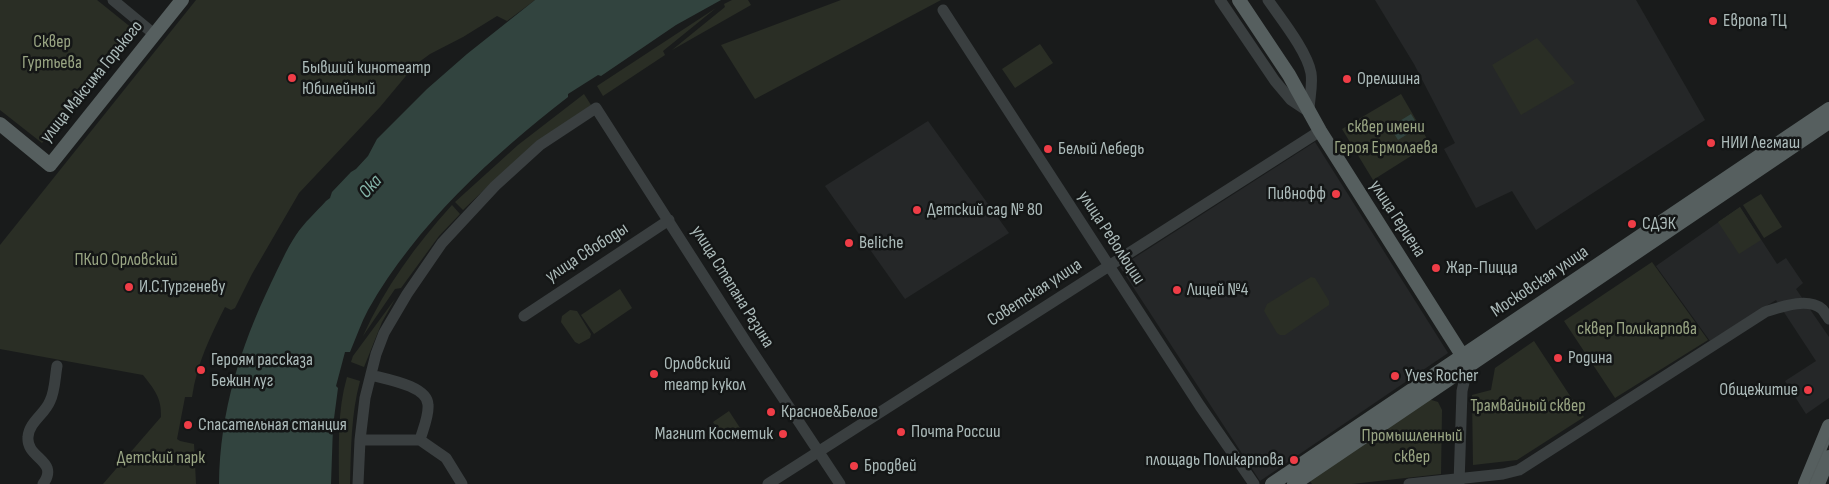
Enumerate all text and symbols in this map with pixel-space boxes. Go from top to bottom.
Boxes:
place label: Европа ТЦ [1723,10,1787,32]
marker: Европа ТЦ [1707,15,1719,27]
street label: улица Максима Горького [36,16,148,148]
park label: Сквер Гуртьева [22,31,82,74]
place label: Бывший кинотеатр Юбилейный [302,57,431,100]
place label: Орелшина [1357,68,1420,90]
marker: Бывший кинотеатр Юбилейный [286,72,298,84]
marker: Орелшина [1341,73,1353,85]
park label: сквер имени Героя Ермолаева [1334,116,1438,158]
place label: НИИ Легмаш [1721,132,1800,154]
marker: НИИ Легмаш [1705,137,1717,149]
place label: Белый Лебедь [1058,138,1144,160]
marker: Белый Лебедь [1042,143,1054,155]
water label: Ока [355,171,387,203]
street label: улица Герцена [1364,177,1430,261]
place label: Пивнофф [1267,183,1326,205]
street label: улица Революции [1073,187,1149,289]
marker: Пивнофф [1330,188,1342,200]
place label: Детский сад № 80 [927,199,1043,221]
marker: Детский сад № 80 [911,204,923,216]
place label: СДЭК [1642,213,1676,235]
street label: улица Свободы [542,218,632,288]
marker: СДЭК [1626,218,1638,230]
street label: улица Степана Разина [686,222,778,352]
place label: Beliche [859,232,903,254]
marker: Beliche [843,237,855,249]
street label: Московская улица [1487,242,1593,322]
park label: ПКиО Орловский [74,249,178,271]
street label: Советская улица [984,254,1086,332]
place label: Жар-Пицца [1446,257,1518,279]
marker: Жар-Пицца [1430,262,1442,274]
place label: И.С.Тургеневу [139,276,225,298]
place label: Лицей №4 [1187,279,1248,301]
marker: И.С.Тургеневу [123,281,135,293]
marker: Лицей №4 [1171,284,1183,296]
park label: сквер Поликарпова [1577,318,1697,340]
place label: Родина [1568,347,1612,369]
place label: Героям рассказа Бежин луг [211,349,313,392]
marker: Родина [1552,352,1564,364]
place label: Орловский театр кукол [664,353,746,396]
marker: Героям рассказа Бежин луг [195,364,207,376]
place label: Yves Rocher [1405,365,1478,387]
marker: Орловский театр кукол [648,368,660,380]
marker: Yves Rocher [1389,370,1401,382]
place label: Общежитие [1719,379,1798,401]
marker: Общежитие [1802,384,1814,396]
park label: Трамвайный сквер [1470,395,1586,417]
place label: Красное&Белое [781,401,878,423]
marker: Красное&Белое [765,406,777,418]
place label: Спасательная станция [198,414,347,436]
marker: Спасательная станция [182,419,194,431]
place label: Почта России [911,421,1001,443]
place label: Магнит Косметик [655,423,773,445]
park label: Промышленный сквер [1362,425,1462,468]
marker: Почта России [895,426,907,438]
marker: Магнит Косметик [777,428,789,440]
park label: Детский парк [117,447,205,469]
place label: площадь Поликарпова [1145,449,1284,471]
marker: площадь Поликарпова [1288,454,1300,466]
place label: Бродвей [864,455,917,477]
marker: Бродвей [848,460,860,472]

